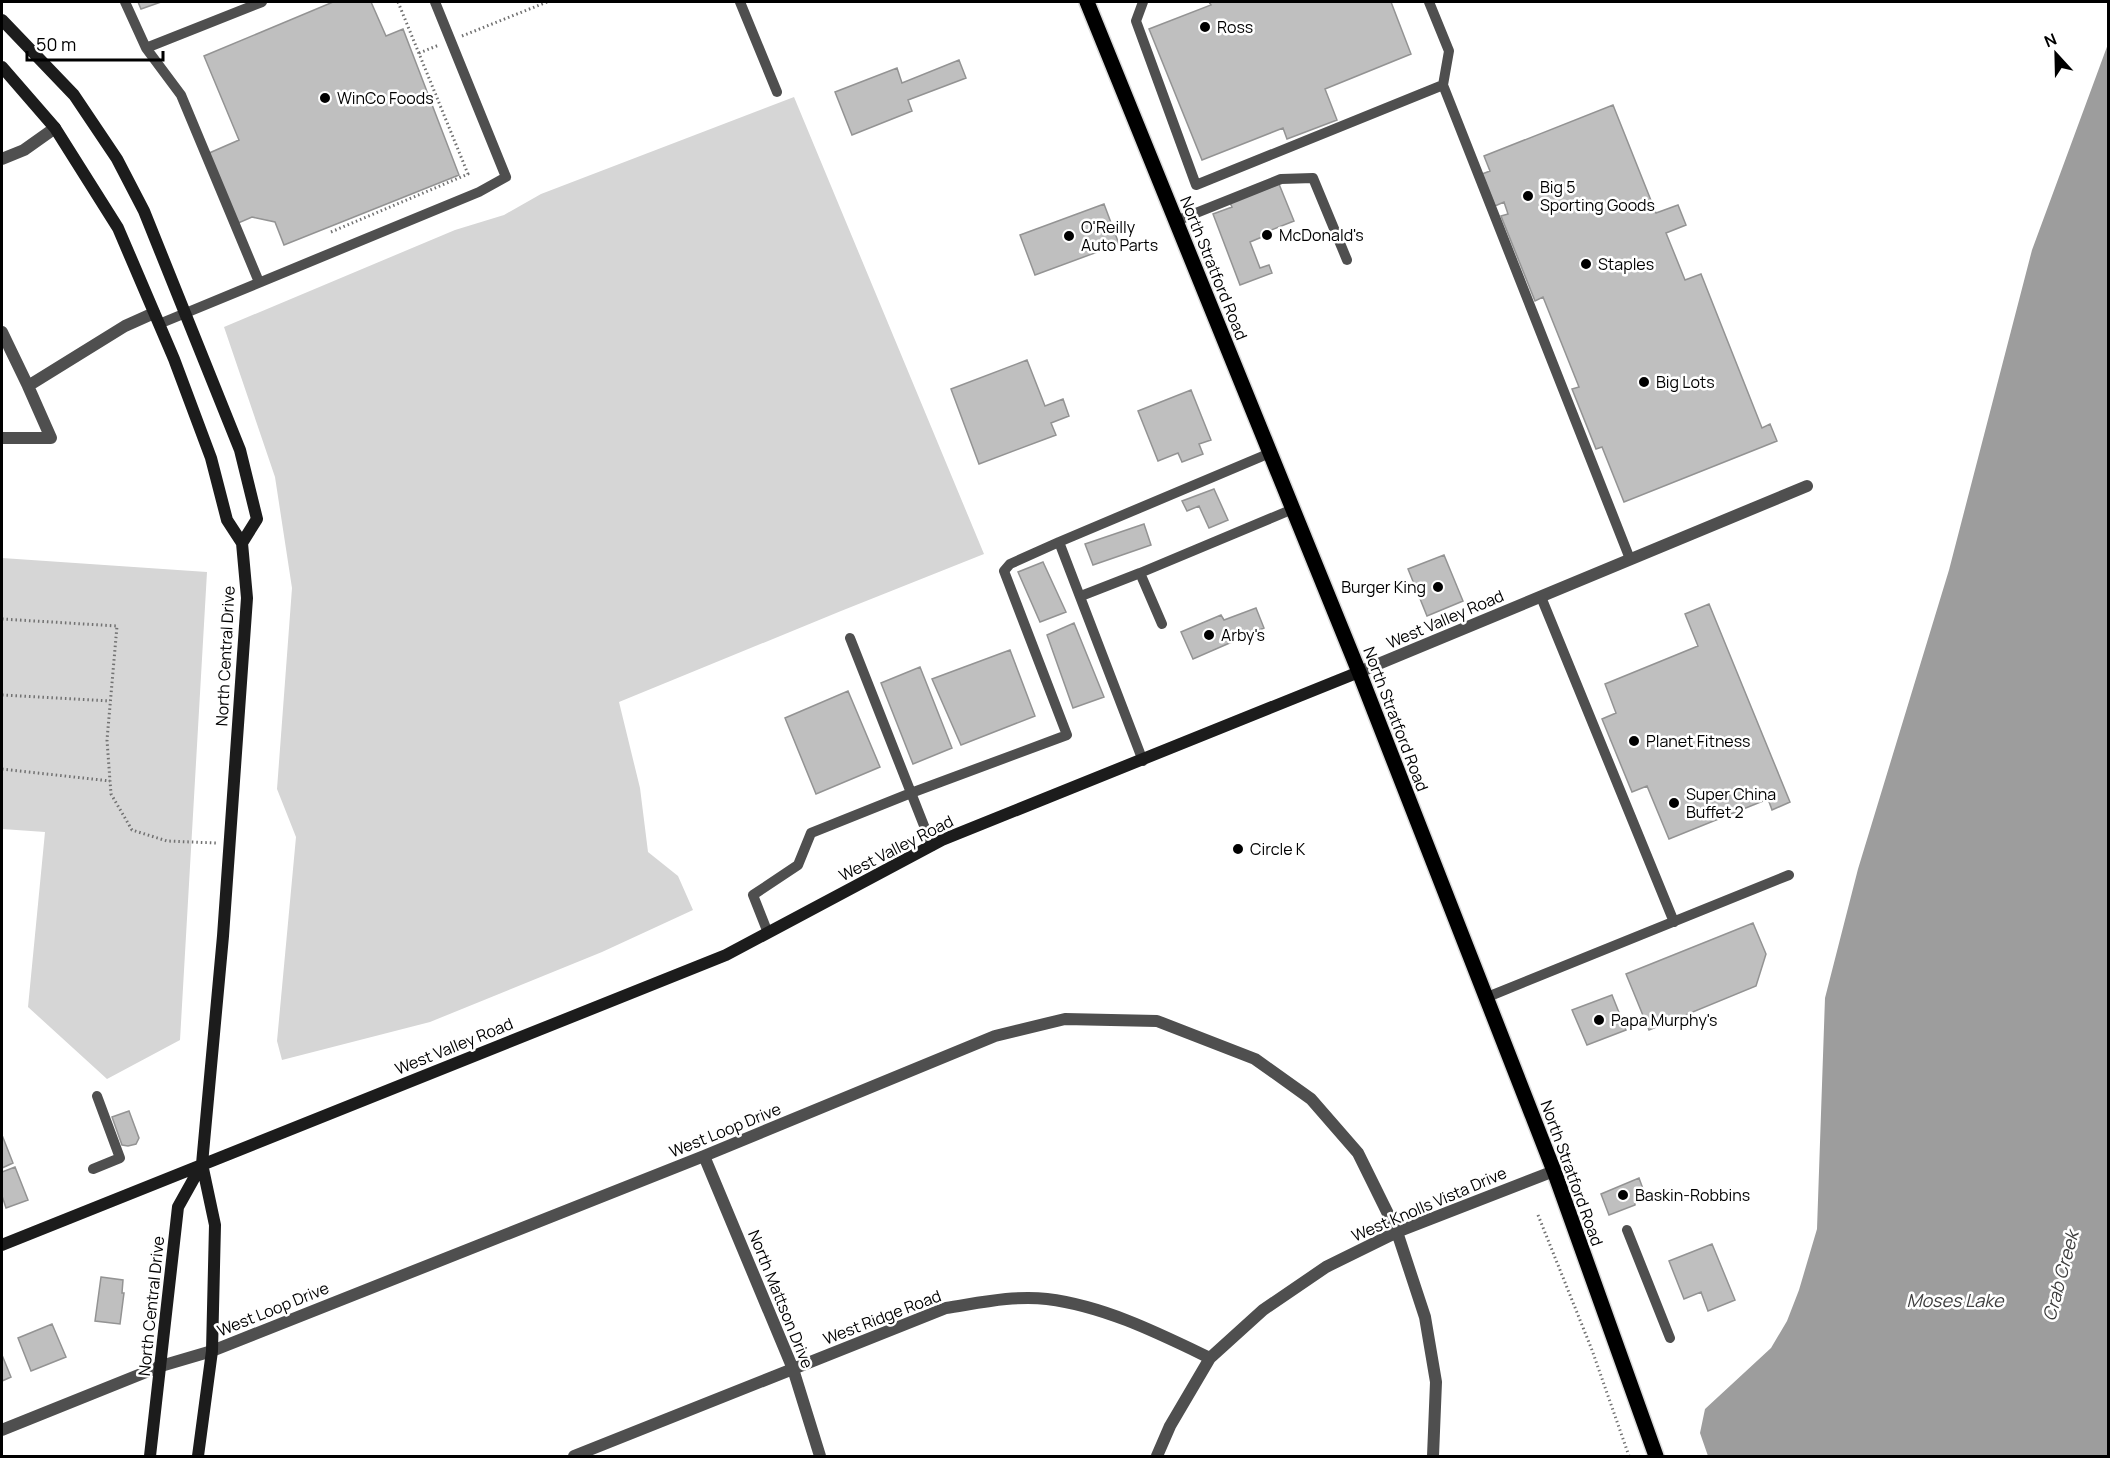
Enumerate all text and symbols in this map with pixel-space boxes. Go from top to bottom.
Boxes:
place label: Ross [1217,16,1253,38]
marker: Ross [1198,20,1212,34]
scale bar [27,24,164,62]
north arrow [2026,24,2086,84]
text: N [2041,28,2060,52]
text: 50 m [36,32,76,56]
place label: WinCo Foods [337,87,434,109]
marker: WinCo Foods [318,91,332,105]
place label: Big 5 Sporting Goods [1540,176,1655,216]
marker: Big 5 Sporting Goods [1521,189,1535,203]
street label: North Stratford Road [1175,193,1253,343]
place label: O'Reilly Auto Parts [1081,216,1158,256]
place label: McDonald's [1279,224,1364,246]
marker: McDonald's [1260,228,1274,242]
marker: O'Reilly Auto Parts [1062,229,1076,243]
place label: Staples [1598,253,1654,275]
marker: Staples [1579,257,1593,271]
place label: Big Lots [1656,371,1715,393]
marker: Big Lots [1637,375,1651,389]
place label: Burger King [1341,576,1426,598]
marker: Burger King [1431,580,1445,594]
street label: West Valley Road [1383,584,1507,654]
street label: North Central Drive [210,585,240,727]
place label: Arby's [1221,624,1265,646]
marker: Arby's [1202,628,1216,642]
street label: North Stratford Road [1358,643,1434,795]
place label: Planet Fitness [1646,730,1751,752]
marker: Planet Fitness [1627,734,1641,748]
place label: Super China Buffet 2 [1686,783,1776,823]
marker: Super China Buffet 2 [1667,796,1681,810]
street label: West Valley Road [835,810,957,886]
place label: Circle K [1250,838,1306,860]
marker: Circle K [1231,842,1245,856]
place label: Papa Murphy's [1611,1009,1717,1031]
street label: West Valley Road [392,1012,516,1080]
marker: Papa Murphy's [1592,1013,1606,1027]
street label: North Stratford Road [1535,1097,1609,1249]
street label: West Loop Drive [666,1098,784,1162]
street label: West Knolls Vista Drive [1348,1161,1510,1247]
place label: Baskin-Robbins [1635,1184,1750,1206]
marker: Baskin-Robbins [1616,1188,1630,1202]
water label: Crab Creek [2036,1225,2084,1323]
street label: North Mattson Drive [743,1227,819,1371]
street label: North Central Drive [133,1235,169,1377]
street label: West Loop Drive [214,1277,332,1341]
street label: West Ridge Road [820,1284,944,1350]
water label: Moses Lake [1906,1288,2005,1312]

